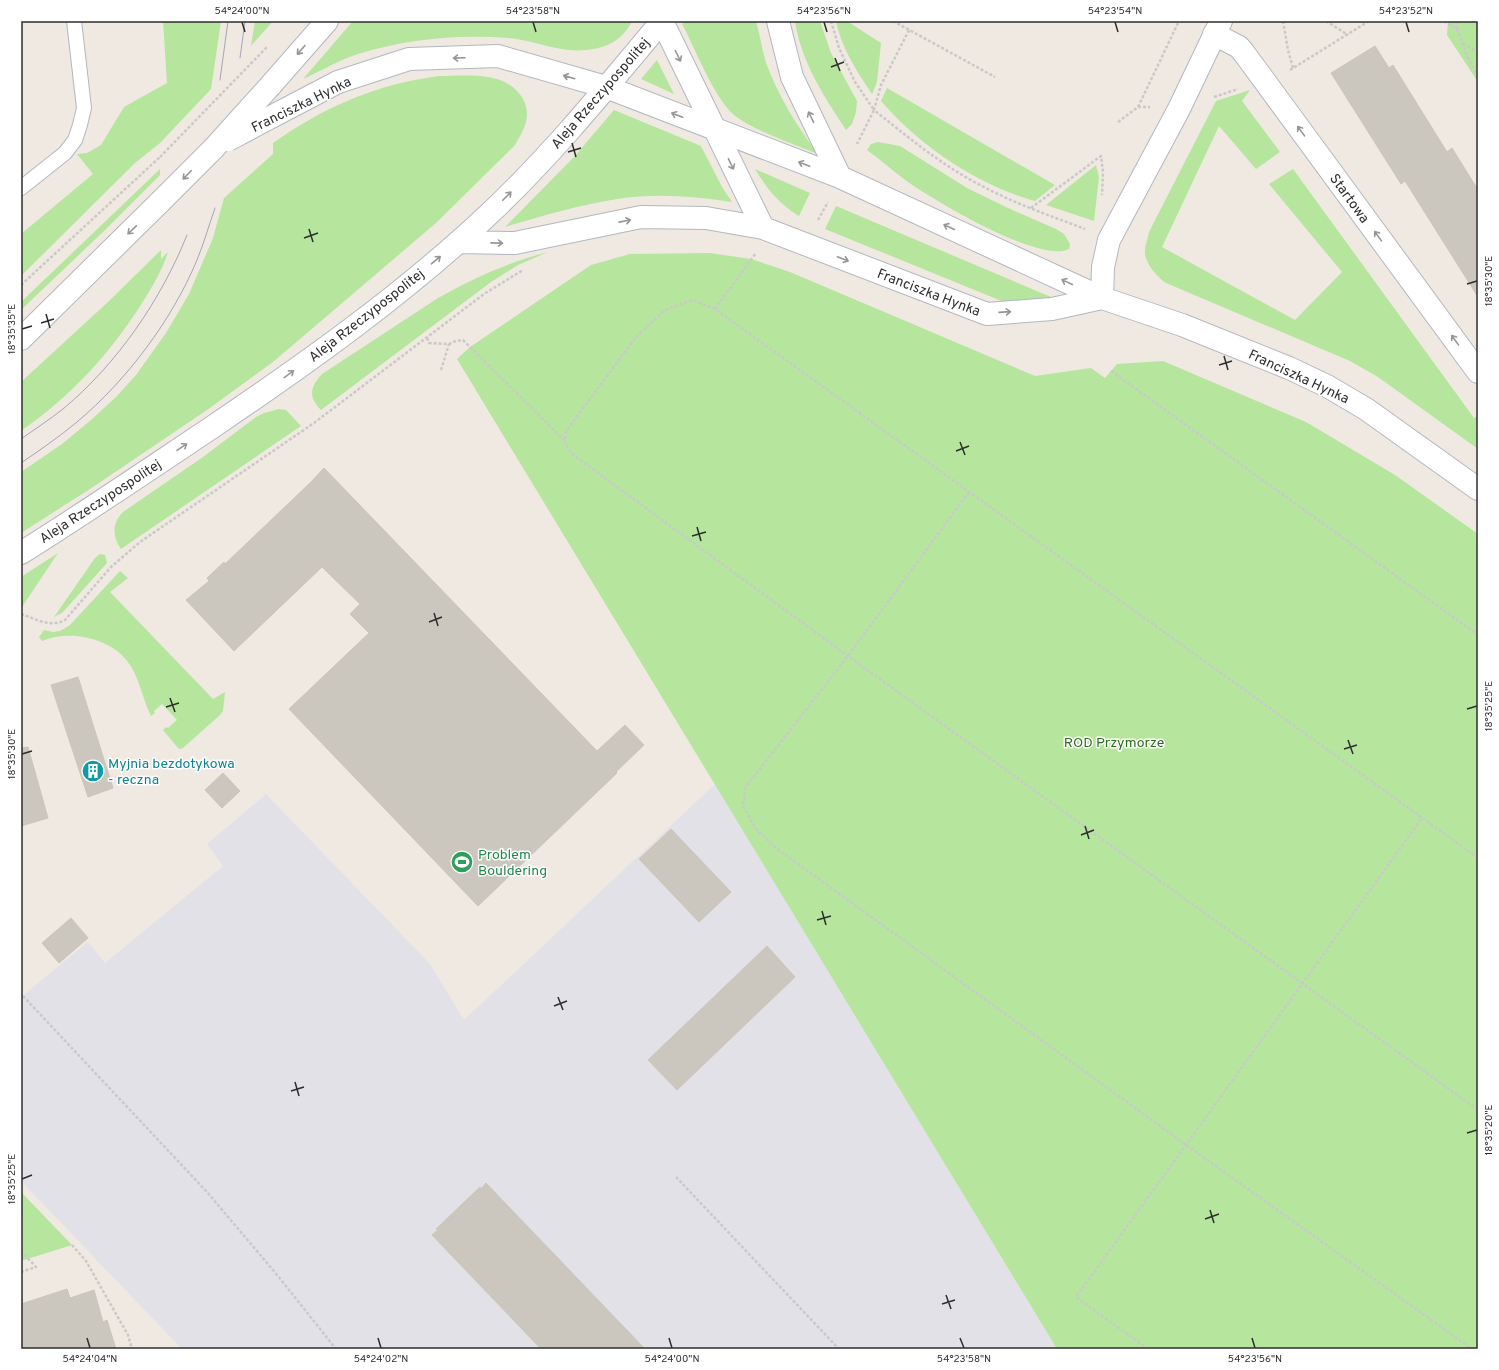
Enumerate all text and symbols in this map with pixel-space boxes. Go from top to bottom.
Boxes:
text: 54°24'00"N [215,5,269,18]
text: 54°23'58"N [506,5,560,18]
text: 54°23'56"N [797,5,851,18]
text: 54°23'54"N [1088,5,1142,18]
text: 54°23'52"N [1379,5,1433,18]
street label: Aleja Rzeczypospolitej [548,35,654,153]
one-way arrow [297,45,306,56]
one-way arrow [675,50,683,62]
one-way arrow [453,54,466,61]
one-way arrow [562,73,575,80]
street label: Franciszka Hynka [249,74,354,137]
one-way arrow [671,110,683,118]
one-way arrow [807,111,814,123]
one-way arrow [1297,125,1305,136]
one-way arrow [728,157,735,169]
one-way arrow [799,159,811,167]
one-way arrow [182,170,192,180]
street label: Startowa [1325,171,1372,227]
one-way arrow [502,191,512,201]
one-way arrow [618,216,631,224]
one-way arrow [943,223,955,230]
one-way arrow [127,225,137,234]
one-way arrow [1374,230,1382,241]
one-way arrow [490,239,503,246]
one-way arrow [431,255,442,264]
one-way arrow [836,256,848,264]
text: 18°35'30"E [1483,256,1496,306]
street label: Aleja Rzeczypospolitej [306,266,428,367]
street label: Franciszka Hynka [874,266,982,321]
one-way arrow [1061,278,1073,285]
text: 18°35'35"E [6,304,19,354]
one-way arrow [998,309,1011,316]
one-way arrow [1451,335,1459,346]
street label: Franciszka Hynka [1245,347,1351,408]
one-way arrow [284,370,295,378]
one-way arrow [176,443,187,451]
street label: Aleja Rzeczypospolitej [37,457,165,548]
text: 18°35'25"E [1483,681,1496,731]
text: 18°35'30"E [6,729,19,779]
park label: ROD Przymorze [1064,735,1164,752]
place label: Myjnia bezdotykowa - reczna [108,756,235,789]
building icon: Myjnia bezdotykowa - reczna [80,758,106,784]
place label: Problem Bouldering [478,847,547,880]
sports icon: Problem Bouldering [449,849,475,875]
text: 18°35'20"E [1483,1105,1496,1155]
text: 18°35'25"E [6,1154,19,1204]
text: 54°24'04"N [63,1353,117,1366]
text: 54°24'02"N [354,1353,408,1366]
text: 54°24'00"N [645,1353,699,1366]
text: 54°23'58"N [937,1353,991,1366]
text: 54°23'56"N [1228,1353,1282,1366]

